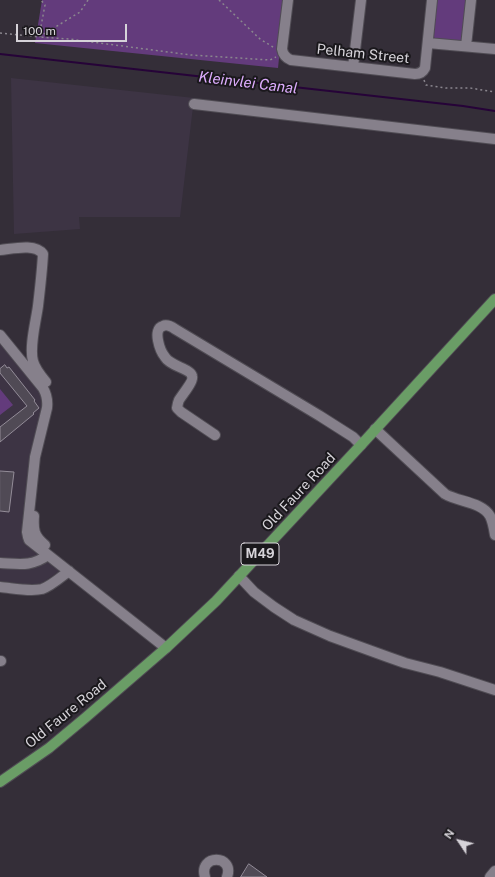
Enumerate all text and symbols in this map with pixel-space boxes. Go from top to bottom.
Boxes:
scale bar [18,16,129,42]
text: 100 m [23,24,56,38]
street label: Pelham Street [316,41,410,67]
water label: Kleinvlei Canal [198,68,298,98]
street label: Old Faure Road [259,450,339,534]
road number: M49 [241,543,279,565]
street label: Old Faure Road [22,676,110,752]
north arrow [439,821,479,861]
text: N [442,827,457,841]

